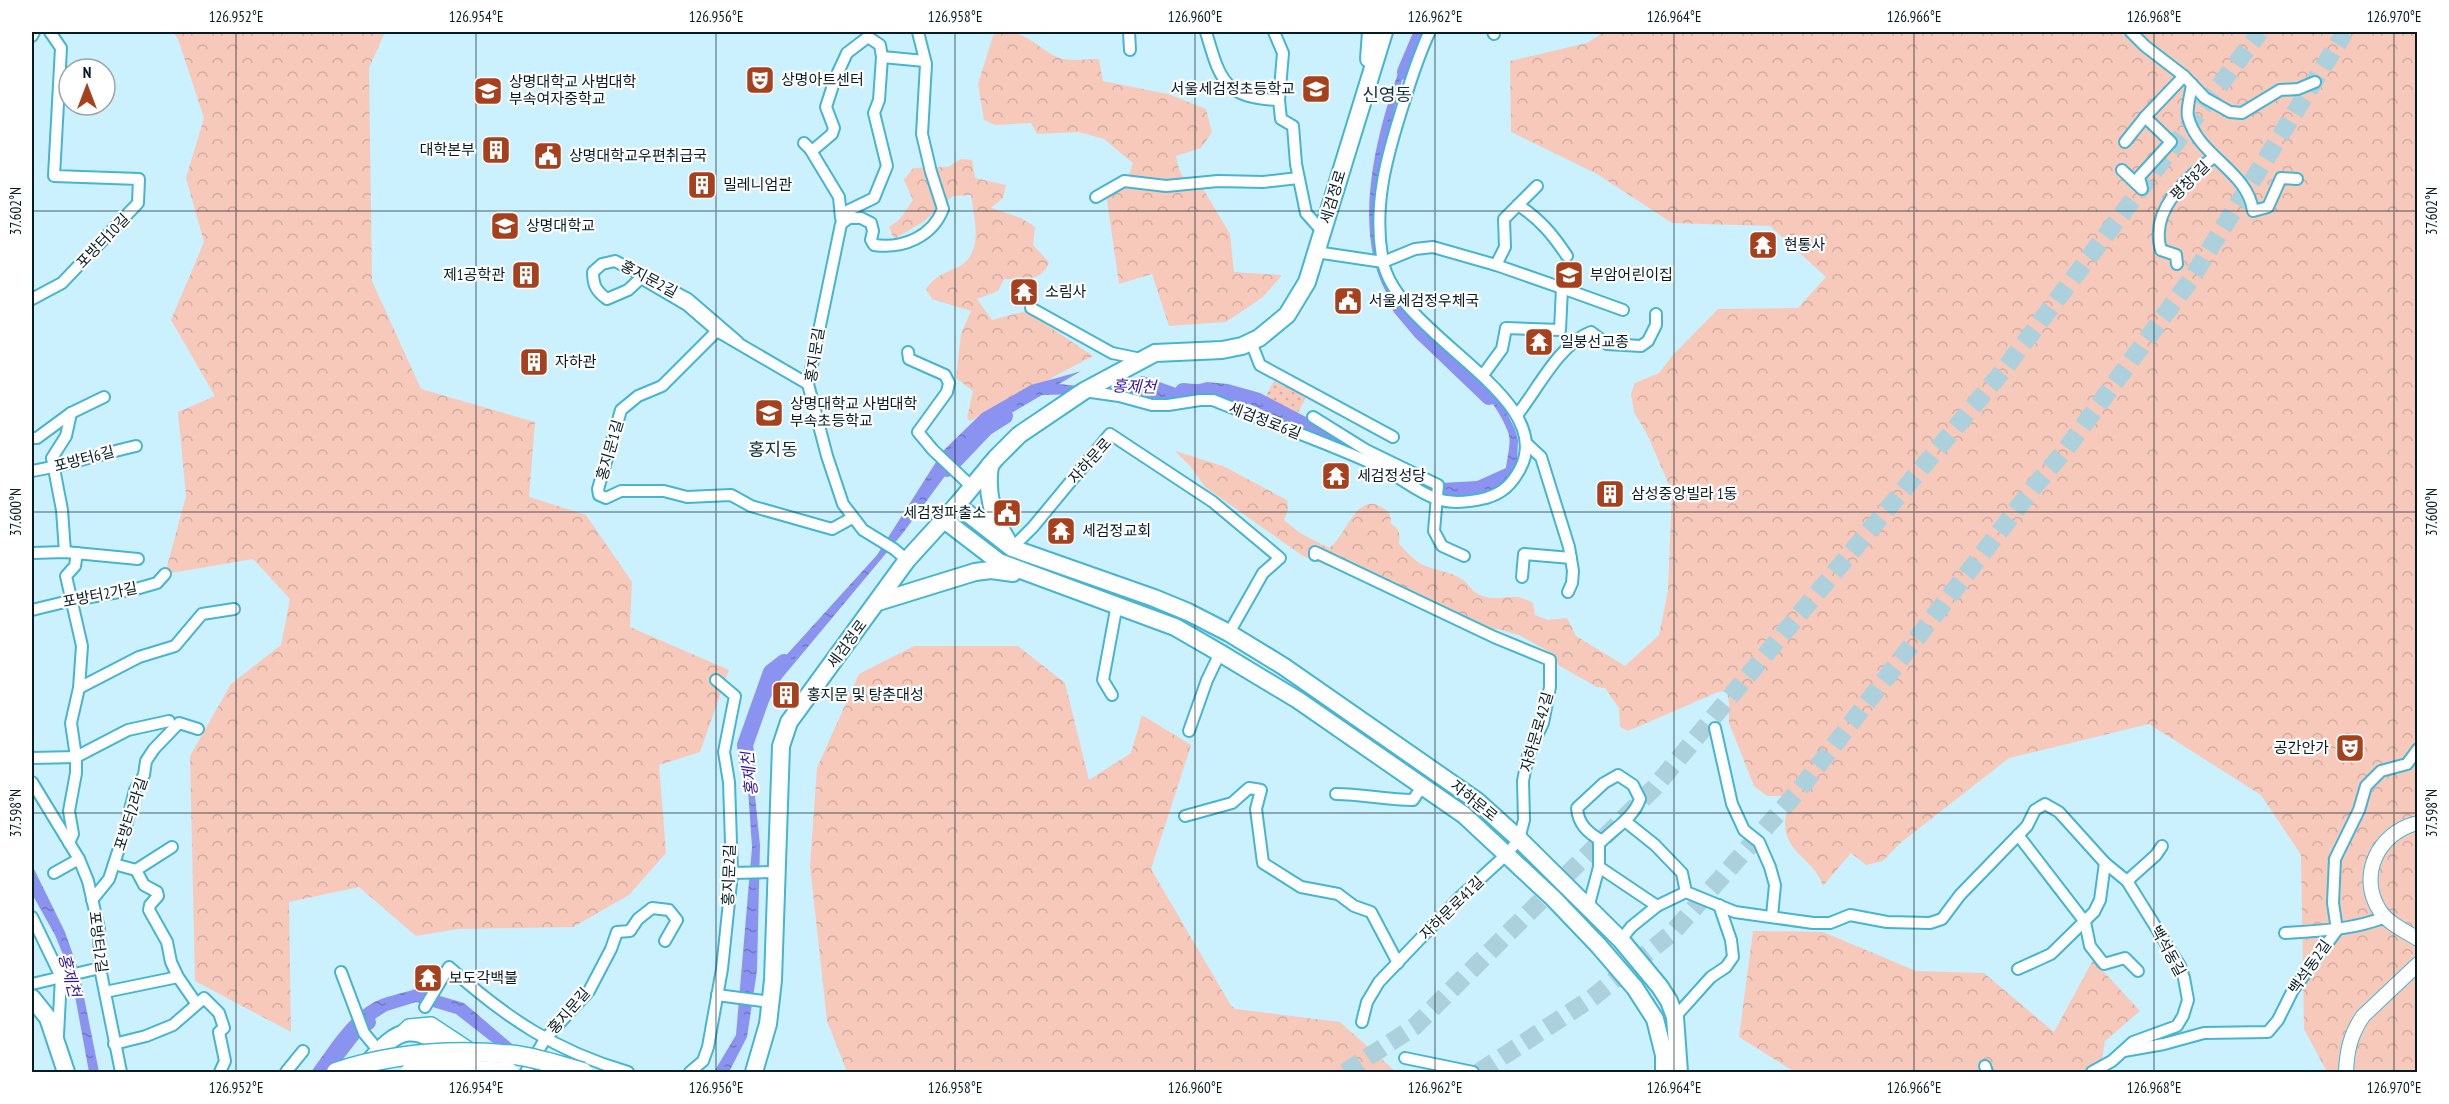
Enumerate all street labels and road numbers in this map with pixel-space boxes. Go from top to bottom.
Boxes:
street label: 평창8길 [2166,157,2213,204]
street label: 세검정로 [1315,168,1350,226]
street label: 포방터10길 [72,209,133,272]
street label: 홍지문2길 [617,256,681,301]
street label: 홍지문길 [801,326,828,384]
street label: 세검정로6길 [1226,398,1304,443]
street label: 홍지문1길 [592,417,627,482]
street label: 자하문로 [1064,434,1115,488]
street label: 포방터6길 [51,441,116,476]
street label: 포방터2가길 [61,578,139,611]
street label: 세검정로 [823,616,871,672]
street label: 자하문로42길 [1516,690,1557,774]
street label: 포방터2라길 [110,775,151,853]
street label: 자하문로 [1447,776,1502,825]
street label: 홍지문2길 [718,844,739,906]
street label: 자하문로41길 [1416,872,1488,944]
street label: 포방터2길 [85,910,112,974]
street label: 백석동길 [2147,922,2190,980]
street label: 백석동2길 [2284,936,2335,998]
street label: 홍지문길 [543,984,594,1038]

